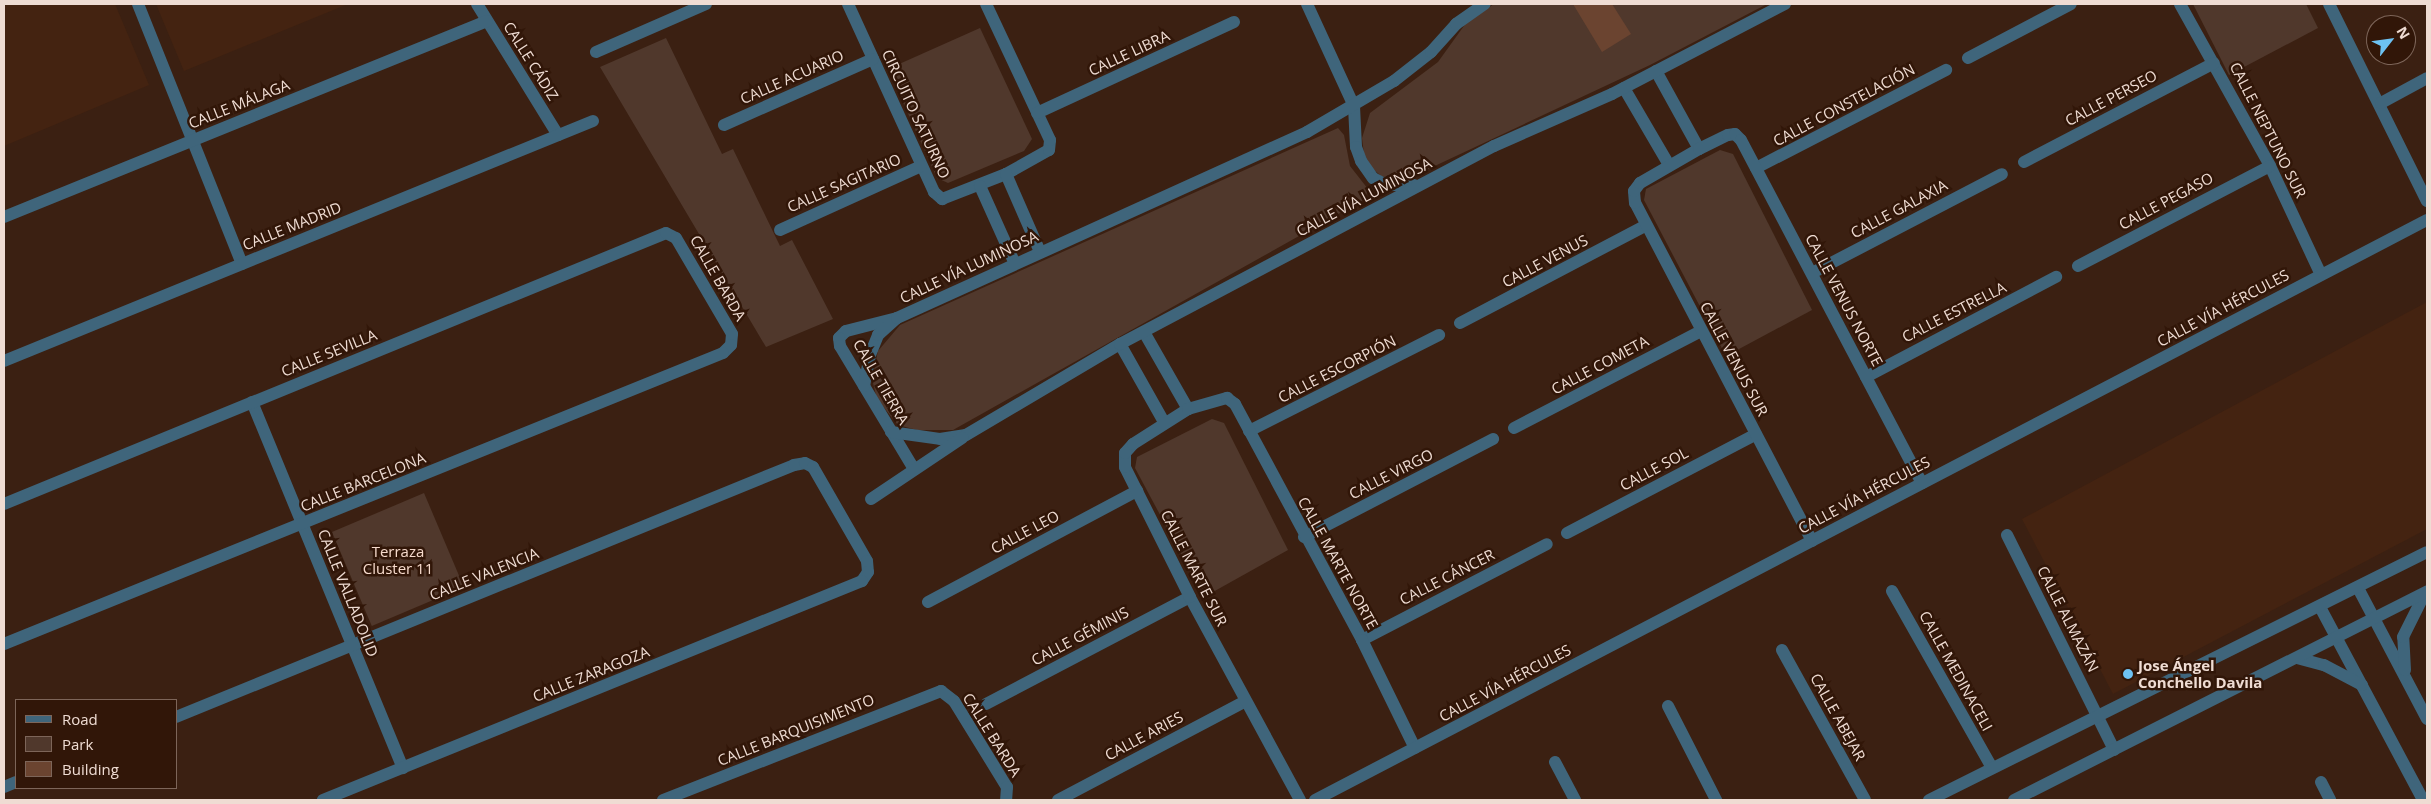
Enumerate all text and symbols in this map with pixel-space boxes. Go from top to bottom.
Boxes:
north arrow [2366,15,2416,65]
street label: CALLE CÁDIZ [500,18,562,104]
text: N [2392,23,2415,42]
street label: CALLE LIBRA [1086,26,1172,80]
street label: CALLE ACUARIO [738,46,846,108]
street label: CIRCUITO SATURNO [878,47,954,181]
street label: CALLE NEPTUNO SUR [2226,59,2310,201]
street label: CALLE CONSTELACIÓN [1770,60,1918,150]
street label: CALLE PERSEO [2062,66,2160,130]
street label: CALLE MÁLAGA [186,76,292,132]
street label: CALLE SAGITARIO [784,150,904,216]
street label: CALLE VÍA LUMINOSA [1293,154,1435,240]
street label: CALLE PEGASO [2116,169,2216,233]
street label: CALLE GALAXIA [1848,176,1950,242]
street label: CALLE MADRID [240,198,344,254]
street label: CALLE VÍA LUMINOSA [897,227,1041,307]
street label: CALLE VENUS [1499,231,1591,291]
street label: CALLE VENUS NORTE [1801,231,1887,369]
street label: CALLE BARDA [686,232,750,324]
street label: CALLE VÍA HÉRCULES [2154,266,2292,350]
street label: CALLE ESTRELLA [1899,278,2009,346]
street label: CALLE VENUS SUR [1696,299,1772,419]
street label: CALLE SEVILLA [278,326,380,380]
street label: CALLE ESCORPIÓN [1275,331,1399,407]
street label: CALLE COMETA [1548,332,1652,398]
street label: CALLE TIERRA [849,336,913,428]
street label: CALLE SOL [1617,444,1691,494]
street label: CALLE VIRGO [1346,445,1436,503]
street label: CALLE BARCELONA [298,449,428,515]
street label: CALLE VÍA HÉRCULES [1795,453,1933,537]
street label: CALLE MARTE NORTE [1294,494,1382,632]
street label: CALLE LEO [988,507,1062,557]
street label: CALLE MARTE SUR [1157,507,1231,629]
street label: CALLE VALLADOLID [314,527,382,659]
park label: Terraza Cluster 11 [363,542,433,577]
street label: CALLE VALENCIA [427,544,541,604]
street label: CALLE CÁNCER [1397,545,1497,609]
street label: CALLE ALMAZÁN [2034,563,2102,675]
street label: CALLE GÉMINIS [1028,603,1132,669]
street label: CALLE MEDINACELI [1916,608,1996,734]
street label: CALLE VÍA HÉRCULES [1436,641,1574,725]
street label: CALLE ZARAGOZA [530,642,652,706]
place label: Jose Ángel Conchello Davila [2138,656,2262,691]
marker: Jose Ángel Conchello Davila [2122,668,2134,680]
street label: CALLE ABEJAR [1807,670,1869,764]
street label: CALLE BARQUISIMENTO [715,690,877,770]
street label: CALLE BARDA [959,690,1025,780]
legend [15,699,178,789]
street label: CALLE ARIES [1102,708,1186,764]
text: Road [62,709,98,729]
text: Park [62,734,93,754]
text: Building [62,759,119,779]

